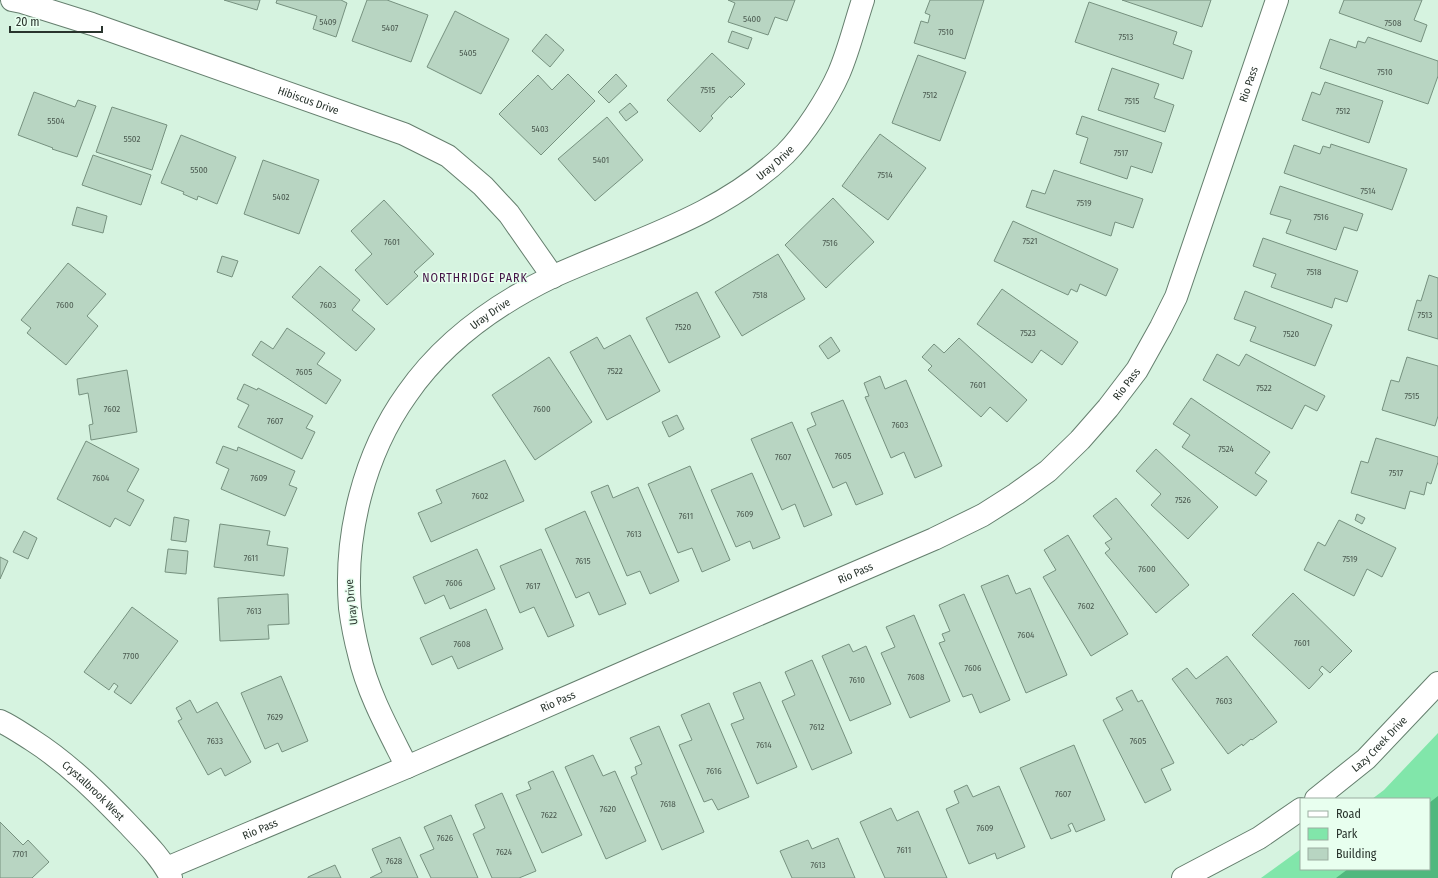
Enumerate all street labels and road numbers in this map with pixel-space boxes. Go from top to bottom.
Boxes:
street label: Rio Pass [1237,65,1261,104]
street label: Hibiscus Drive [276,84,340,117]
street label: Uray Drive [754,143,797,183]
street label: Uray Drive [468,296,513,332]
street label: Rio Pass [1110,365,1143,403]
street label: Rio Pass [836,560,875,587]
street label: Uray Drive [343,578,360,625]
street label: Rio Pass [539,688,578,715]
street label: Lazy Creek Drive [1349,714,1410,775]
street label: Crystalbrook West [59,758,127,824]
street label: Rio Pass [241,816,280,842]

